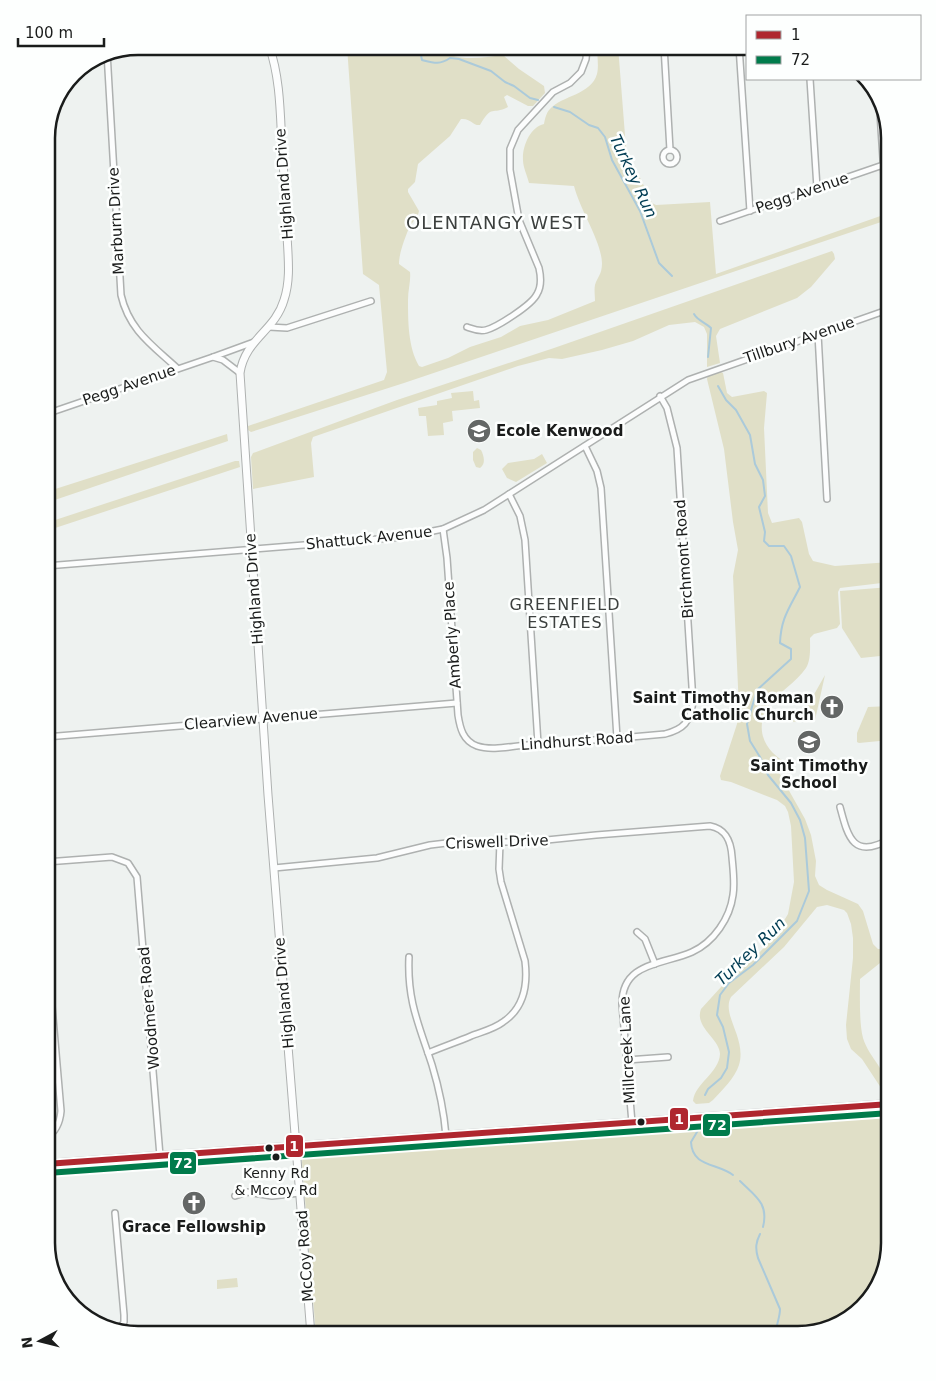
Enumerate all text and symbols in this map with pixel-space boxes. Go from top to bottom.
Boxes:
scale bar [18,15,104,47]
legend [746,15,921,80]
text: 100 m [25,24,73,42]
text: 1 [791,26,801,44]
text: 72 [791,51,810,69]
street label: Highland Drive [271,128,297,240]
water label: Turkey Run [606,131,661,221]
street label: Marburn Drive [104,167,128,275]
street label: Pegg Avenue [753,169,851,217]
district label: OLENTANGY WEST [406,212,586,233]
street label: Tillbury Avenue [740,313,857,368]
street label: Pegg Avenue [80,361,178,409]
school or university icon: Ecole Kenwood [466,418,492,444]
place label: Ecole Kenwood [496,422,623,440]
street label: Birchmont Road [671,499,697,619]
street label: Shattuck Avenue [305,522,433,554]
street label: Highland Drive [241,533,267,645]
street label: Amberly Place [439,581,465,689]
district label: GREENFIELD ESTATES [510,595,620,632]
place label: Saint Timothy Roman Catholic Church [632,689,814,724]
church icon: Saint Timothy Roman Catholic Church [819,694,845,720]
street label: Clearview Avenue [183,704,319,734]
street label: Lindhurst Road [520,728,634,754]
school or university icon: Saint Timothy School [796,729,822,755]
place label: Saint Timothy School [750,757,868,792]
street label: Criswell Drive [445,831,549,853]
water label: Turkey Run [711,913,789,989]
street label: Highland Drive [270,937,298,1049]
street label: Woodmere Road [135,946,163,1070]
street label: Millcreek Lane [615,996,639,1104]
line badge: 1 [669,1107,689,1131]
text: 1 [674,1111,684,1127]
line badge: 72 [702,1113,731,1137]
unlabelled marker [636,1117,646,1127]
text: 72 [707,1117,727,1133]
line badge: 1 [285,1134,304,1158]
text: 1 [289,1138,299,1154]
unlabelled marker [264,1143,274,1153]
line badge: 72 [169,1151,197,1175]
marker: Kenny Rd & Mccoy Rd [271,1152,281,1162]
text: 72 [173,1155,193,1171]
place label: Kenny Rd & Mccoy Rd [235,1165,317,1198]
church icon: Grace Fellowship [181,1190,207,1216]
street label: McCoy Road [293,1209,317,1303]
place label: Grace Fellowship [122,1218,266,1236]
north arrow [15,1316,65,1366]
text: N [18,1336,36,1349]

